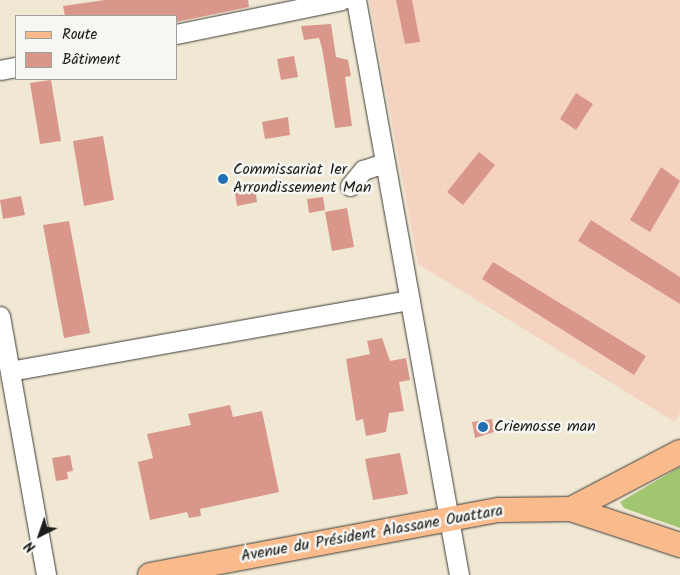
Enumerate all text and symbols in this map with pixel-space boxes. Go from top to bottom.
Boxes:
legend [15,15,178,80]
text: Route [62,23,97,47]
text: Bâtiment [62,48,121,72]
place label: Commissariat 1er Arrondissement Man [233,160,371,198]
marker: Commissariat 1er Arrondissement Man [217,173,229,185]
place label: Criemosse man [494,417,596,437]
marker: Criemosse man [476,420,490,434]
street label: Avenue du Président Alassane Ouattara [240,501,504,567]
north arrow [15,510,65,560]
text: N [20,535,41,558]

